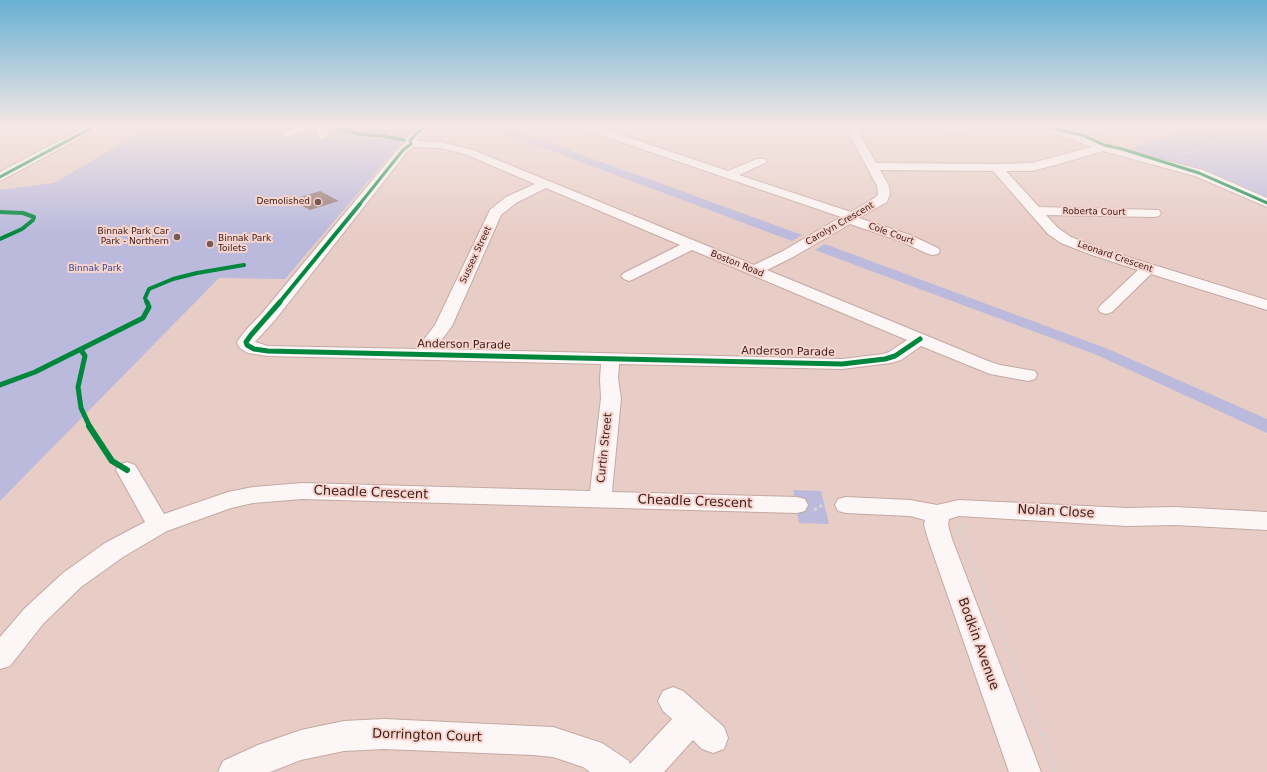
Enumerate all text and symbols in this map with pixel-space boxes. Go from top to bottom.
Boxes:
place label: Demolished [257,197,310,207]
marker: Demolished [313,197,323,207]
street label: Carolyn Crescent [804,200,876,248]
street label: Roberta Court [1062,206,1126,218]
street label: Cole Court [867,221,915,247]
street label: Sussex Street [458,225,494,285]
place label: Binnak Park Car Park - Northern [98,227,169,248]
marker: Binnak Park Car Park - Northern [172,232,182,242]
place label: Binnak Park Toilets [218,234,271,255]
marker: Binnak Park Toilets [205,239,215,249]
street label: Leonard Crescent [1076,239,1154,275]
street label: Boston Road [709,248,765,280]
park label: Binnak Park [68,264,122,274]
street label: Anderson Parade [417,338,511,352]
street label: Anderson Parade [741,345,835,359]
street label: Curtin Street [595,412,615,484]
street label: Cheadle Crescent [313,483,429,503]
street label: Cheadle Crescent [637,492,753,512]
street label: Nolan Close [1017,502,1095,522]
street label: Bodkin Avenue [954,596,1002,692]
street label: Dorrington Court [372,726,482,746]

